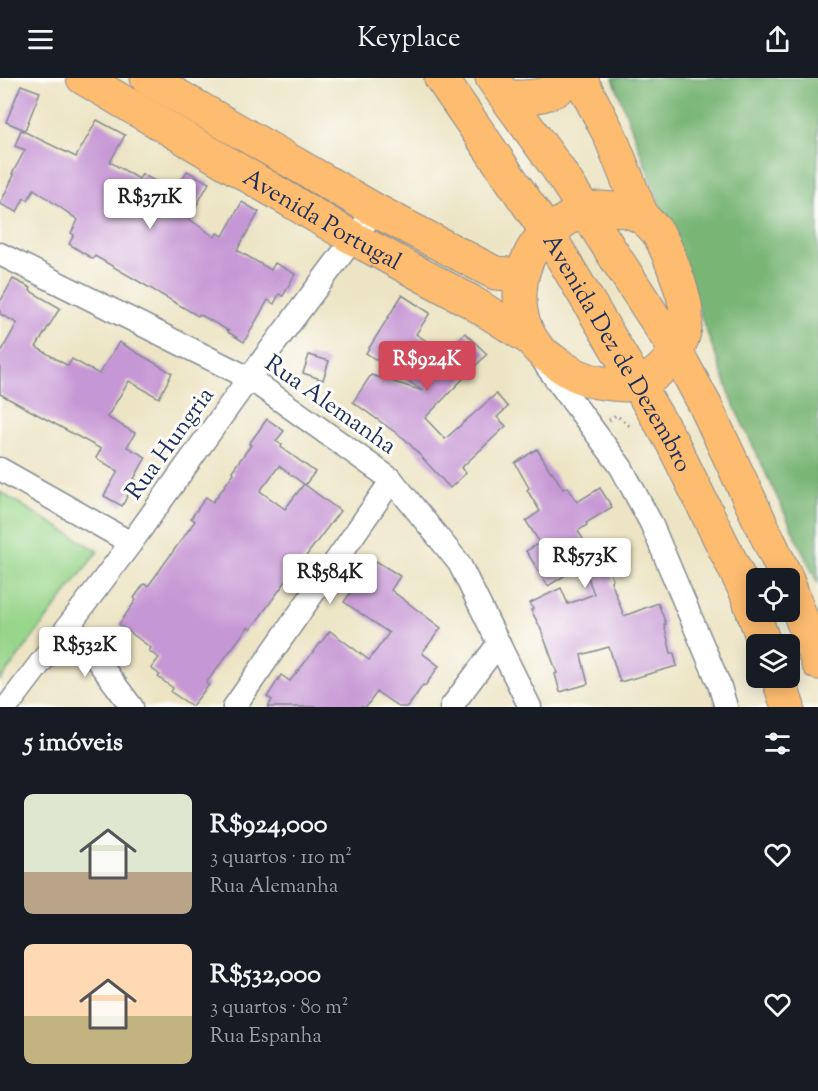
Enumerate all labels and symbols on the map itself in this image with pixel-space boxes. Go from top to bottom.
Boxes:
street label: Avenida Portugal [236,161,407,280]
pin: R$371K [101,179,199,230]
street label: Avenida Dez de Dezembro [533,228,699,478]
pin: R$924K [378,341,476,392]
street label: Rua Alemanha [257,348,403,464]
street label: Rua Hungria [118,381,223,508]
pin: R$573K [536,538,634,589]
pin: R$584K [281,554,379,605]
pin: R$532K [36,627,134,678]

